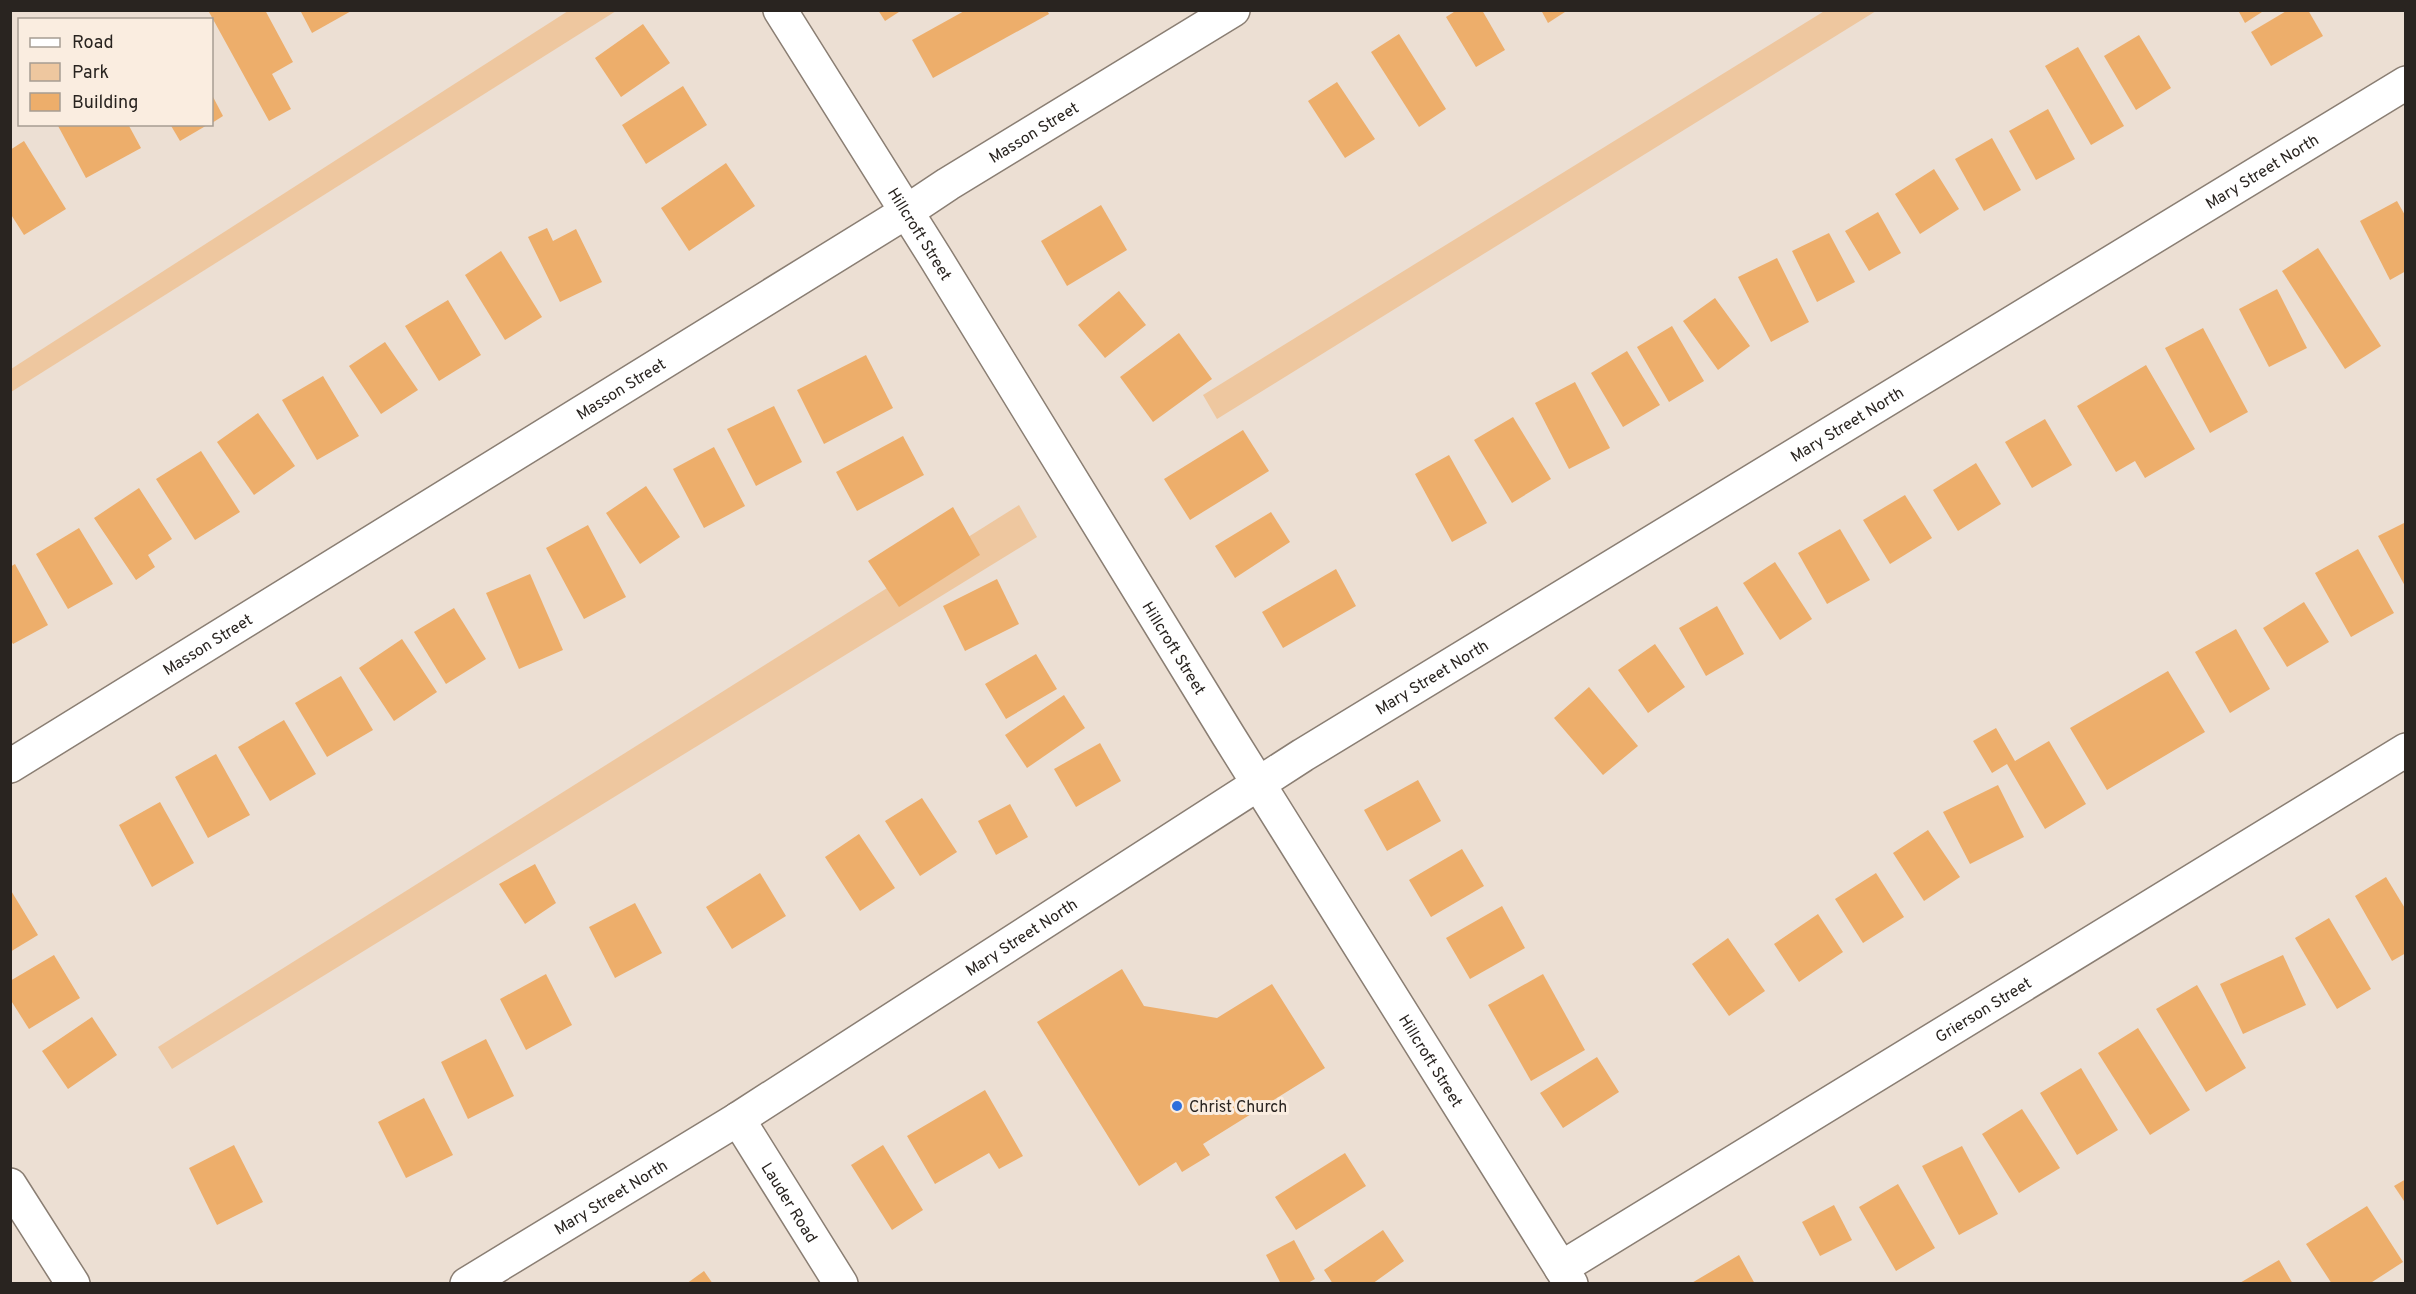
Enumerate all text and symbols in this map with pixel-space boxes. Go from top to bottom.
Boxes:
legend [18,18,213,126]
text: Road [72,32,114,55]
text: Park [72,62,109,85]
text: Building [72,92,138,115]
street label: Masson Street [986,99,1083,169]
street label: Mary Street North [2202,131,2323,215]
street label: Hillcroft Street [882,185,955,285]
street label: Masson Street [573,355,670,425]
street label: Mary Street North [1787,383,1908,468]
street label: Hillcroft Street [1137,599,1209,699]
street label: Masson Street [160,611,257,681]
street label: Mary Street North [1372,636,1493,720]
street label: Mary Street North [963,895,1082,982]
street label: Grierson Street [1932,974,2036,1048]
street label: Hillcroft Street [1393,1011,1466,1112]
place label: Christ Church [1189,1098,1287,1118]
marker: Christ Church [1170,1099,1184,1113]
street label: Mary Street North [551,1156,672,1240]
street label: Lauder Road [756,1159,821,1247]

